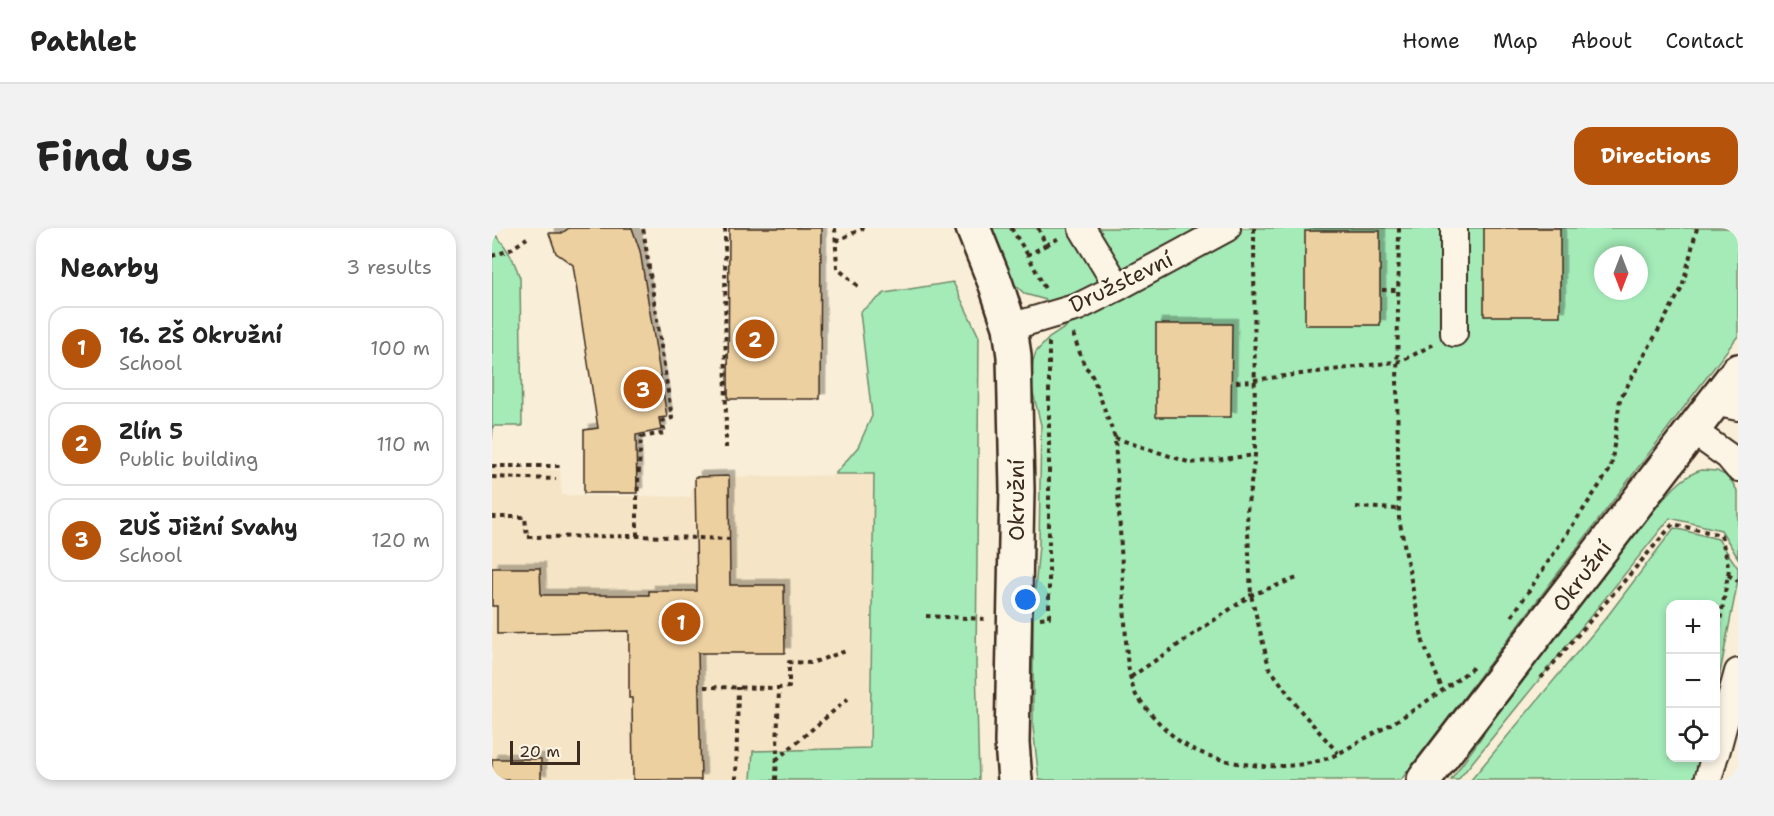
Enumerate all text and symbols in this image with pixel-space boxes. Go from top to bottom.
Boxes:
text: Pathlet [30,22,137,60]
text: Home [1402,27,1460,55]
text: Map [1493,27,1538,55]
text: About [1571,27,1632,55]
text: Contact [1665,27,1744,55]
button: Directions [1574,127,1738,185]
text: Find us [36,128,193,184]
street label: Družstevní [1064,244,1178,320]
north arrow [1594,246,1648,300]
text: Nearby [60,250,159,285]
text: 3 results [346,254,432,280]
pin: 2 [736,316,774,362]
text: 16. ZŠ Okružní [119,321,282,350]
text: 1 [77,335,86,361]
text: 100 m [370,335,430,361]
text: School [119,350,182,376]
pin: 3 [624,366,662,412]
text: Zlín 5 [119,417,183,446]
text: 2 [75,431,89,457]
text: 110 m [376,431,430,457]
text: Public building [119,446,258,472]
street label: Okružní [1002,459,1031,541]
text: ZUŠ Jižní Svahy [119,513,298,542]
text: 3 [75,527,89,553]
text: 120 m [371,527,430,553]
street label: Okružní [1546,534,1618,618]
text: School [119,542,182,568]
your location [1011,585,1040,614]
pin: 1 [662,600,700,644]
map controls [1666,600,1720,762]
button: + [1666,600,1720,654]
button: − [1666,654,1720,708]
button: locate [1666,708,1720,762]
scale bar [510,738,580,766]
text: 20 m [519,741,560,762]

